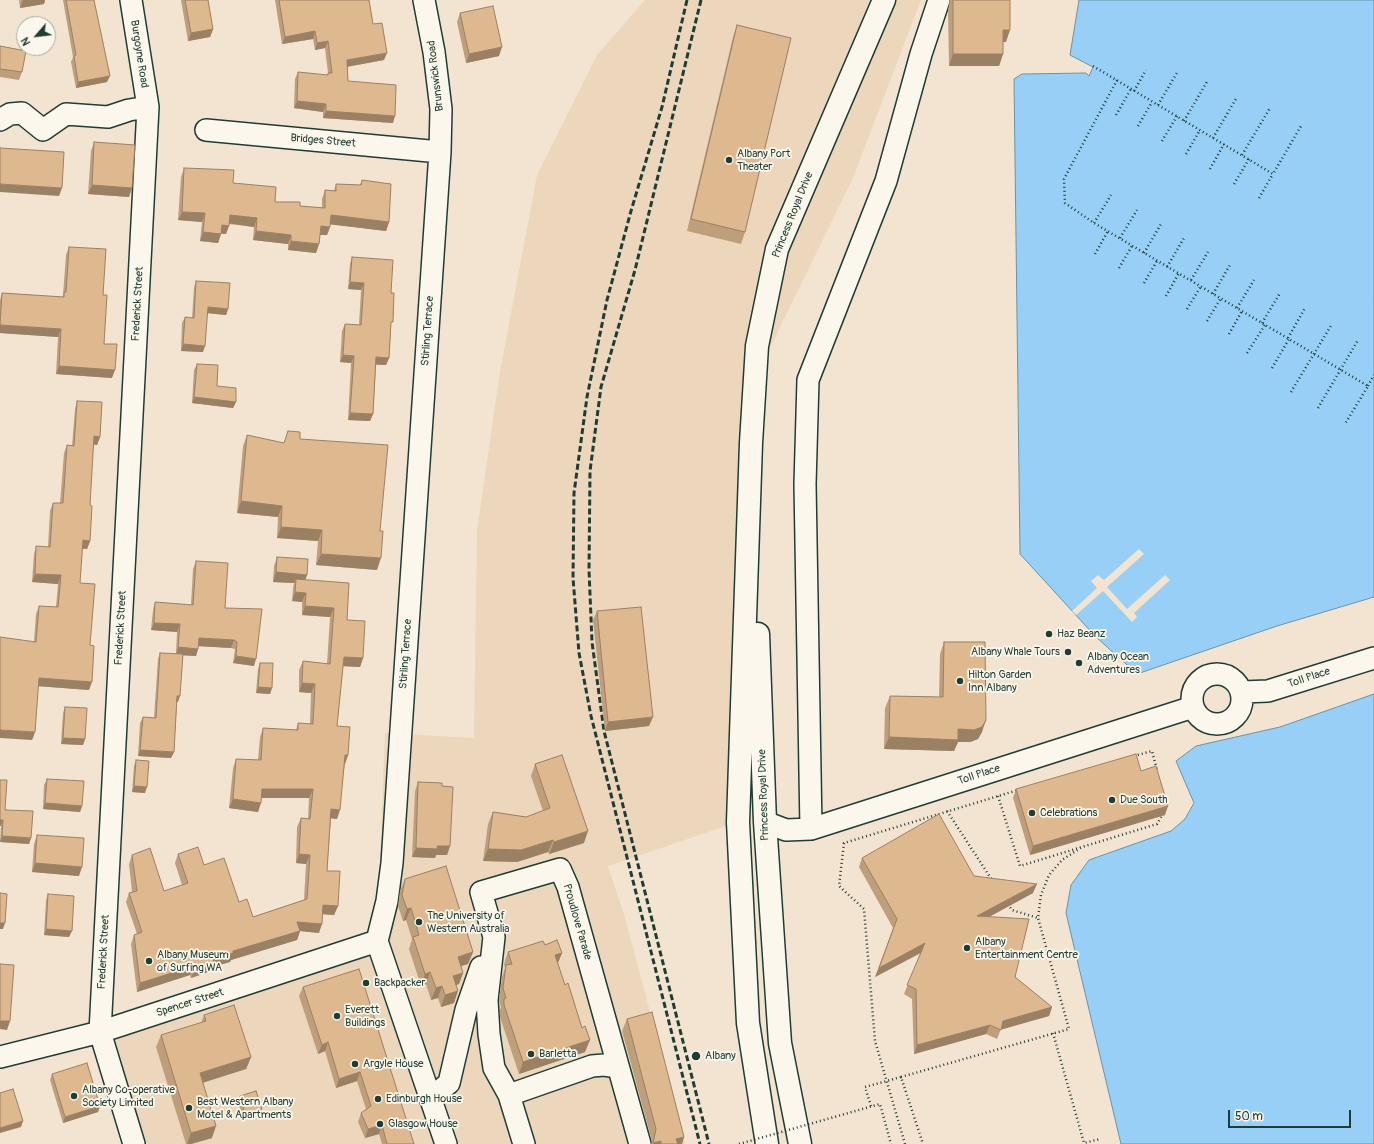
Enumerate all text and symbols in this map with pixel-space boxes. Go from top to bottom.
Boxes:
north arrow [16,16,56,56]
street label: Burgoyne Road [127,19,151,89]
text: N [18,35,33,48]
street label: Brunswick Road [425,40,447,112]
street label: Bridges Street [290,132,356,150]
place label: Albany Port Theater [737,147,790,173]
marker: Albany Port Theater [724,155,734,165]
street label: Princess Royal Drive [770,170,816,260]
street label: Frederick Street [129,266,147,342]
street label: Stirling Terrace [419,296,437,366]
street label: Frederick Street [112,590,130,666]
street label: Stirling Terrace [397,619,415,689]
place label: Haz Beanz [1057,627,1106,641]
marker: Haz Beanz [1044,629,1054,639]
place label: Albany Whale Tours [971,645,1060,659]
marker: Albany Whale Tours [1063,647,1073,657]
place label: Albany Ocean Adventures [1087,650,1149,676]
marker: Albany Ocean Adventures [1074,658,1084,668]
street label: Toll Place [1286,665,1332,691]
place label: Hilton Garden Inn Albany [968,668,1031,694]
marker: Hilton Garden Inn Albany [955,676,965,686]
street label: Princess Royal Drive [756,749,772,841]
street label: Toll Place [956,762,1002,788]
place label: Due South [1120,793,1167,807]
marker: Due South [1107,795,1117,805]
place label: Celebrations [1040,806,1097,820]
marker: Celebrations [1027,808,1037,818]
street label: Proudlove Parade [560,883,594,961]
place label: The University of Western Australia [427,909,509,935]
street label: Frederick Street [95,914,113,990]
marker: The University of Western Australia [414,917,424,927]
place label: Albany Entertainment Centre [975,935,1078,961]
marker: Albany Entertainment Centre [962,943,972,953]
place label: Albany Museum of Surfing WA [157,948,229,974]
marker: Albany Museum of Surfing WA [144,956,154,966]
place label: Backpacker [374,976,425,990]
marker: Backpacker [361,978,371,988]
street label: Spencer Street [155,986,225,1020]
place label: Everett Buildings [345,1003,385,1029]
marker: Everett Buildings [332,1011,342,1021]
place label: Barletta [539,1047,576,1061]
marker: Barletta [526,1049,536,1059]
place label: Albany [705,1049,736,1063]
marker: Albany [690,1050,702,1062]
place label: Argyle House [363,1057,423,1071]
marker: Argyle House [350,1059,360,1069]
place label: Albany Co-operative Society Limited [82,1083,175,1109]
marker: Albany Co-operative Society Limited [69,1091,79,1101]
place label: Edinburgh House [386,1092,462,1106]
marker: Edinburgh House [373,1094,383,1104]
place label: Best Western Albany Motel & Apartments [197,1095,293,1121]
scale bar [1230,1102,1353,1128]
marker: Best Western Albany Motel & Apartments [184,1103,194,1113]
text: 50 m [1235,1109,1263,1124]
place label: Glasgow House [388,1117,458,1131]
marker: Glasgow House [375,1119,385,1129]

